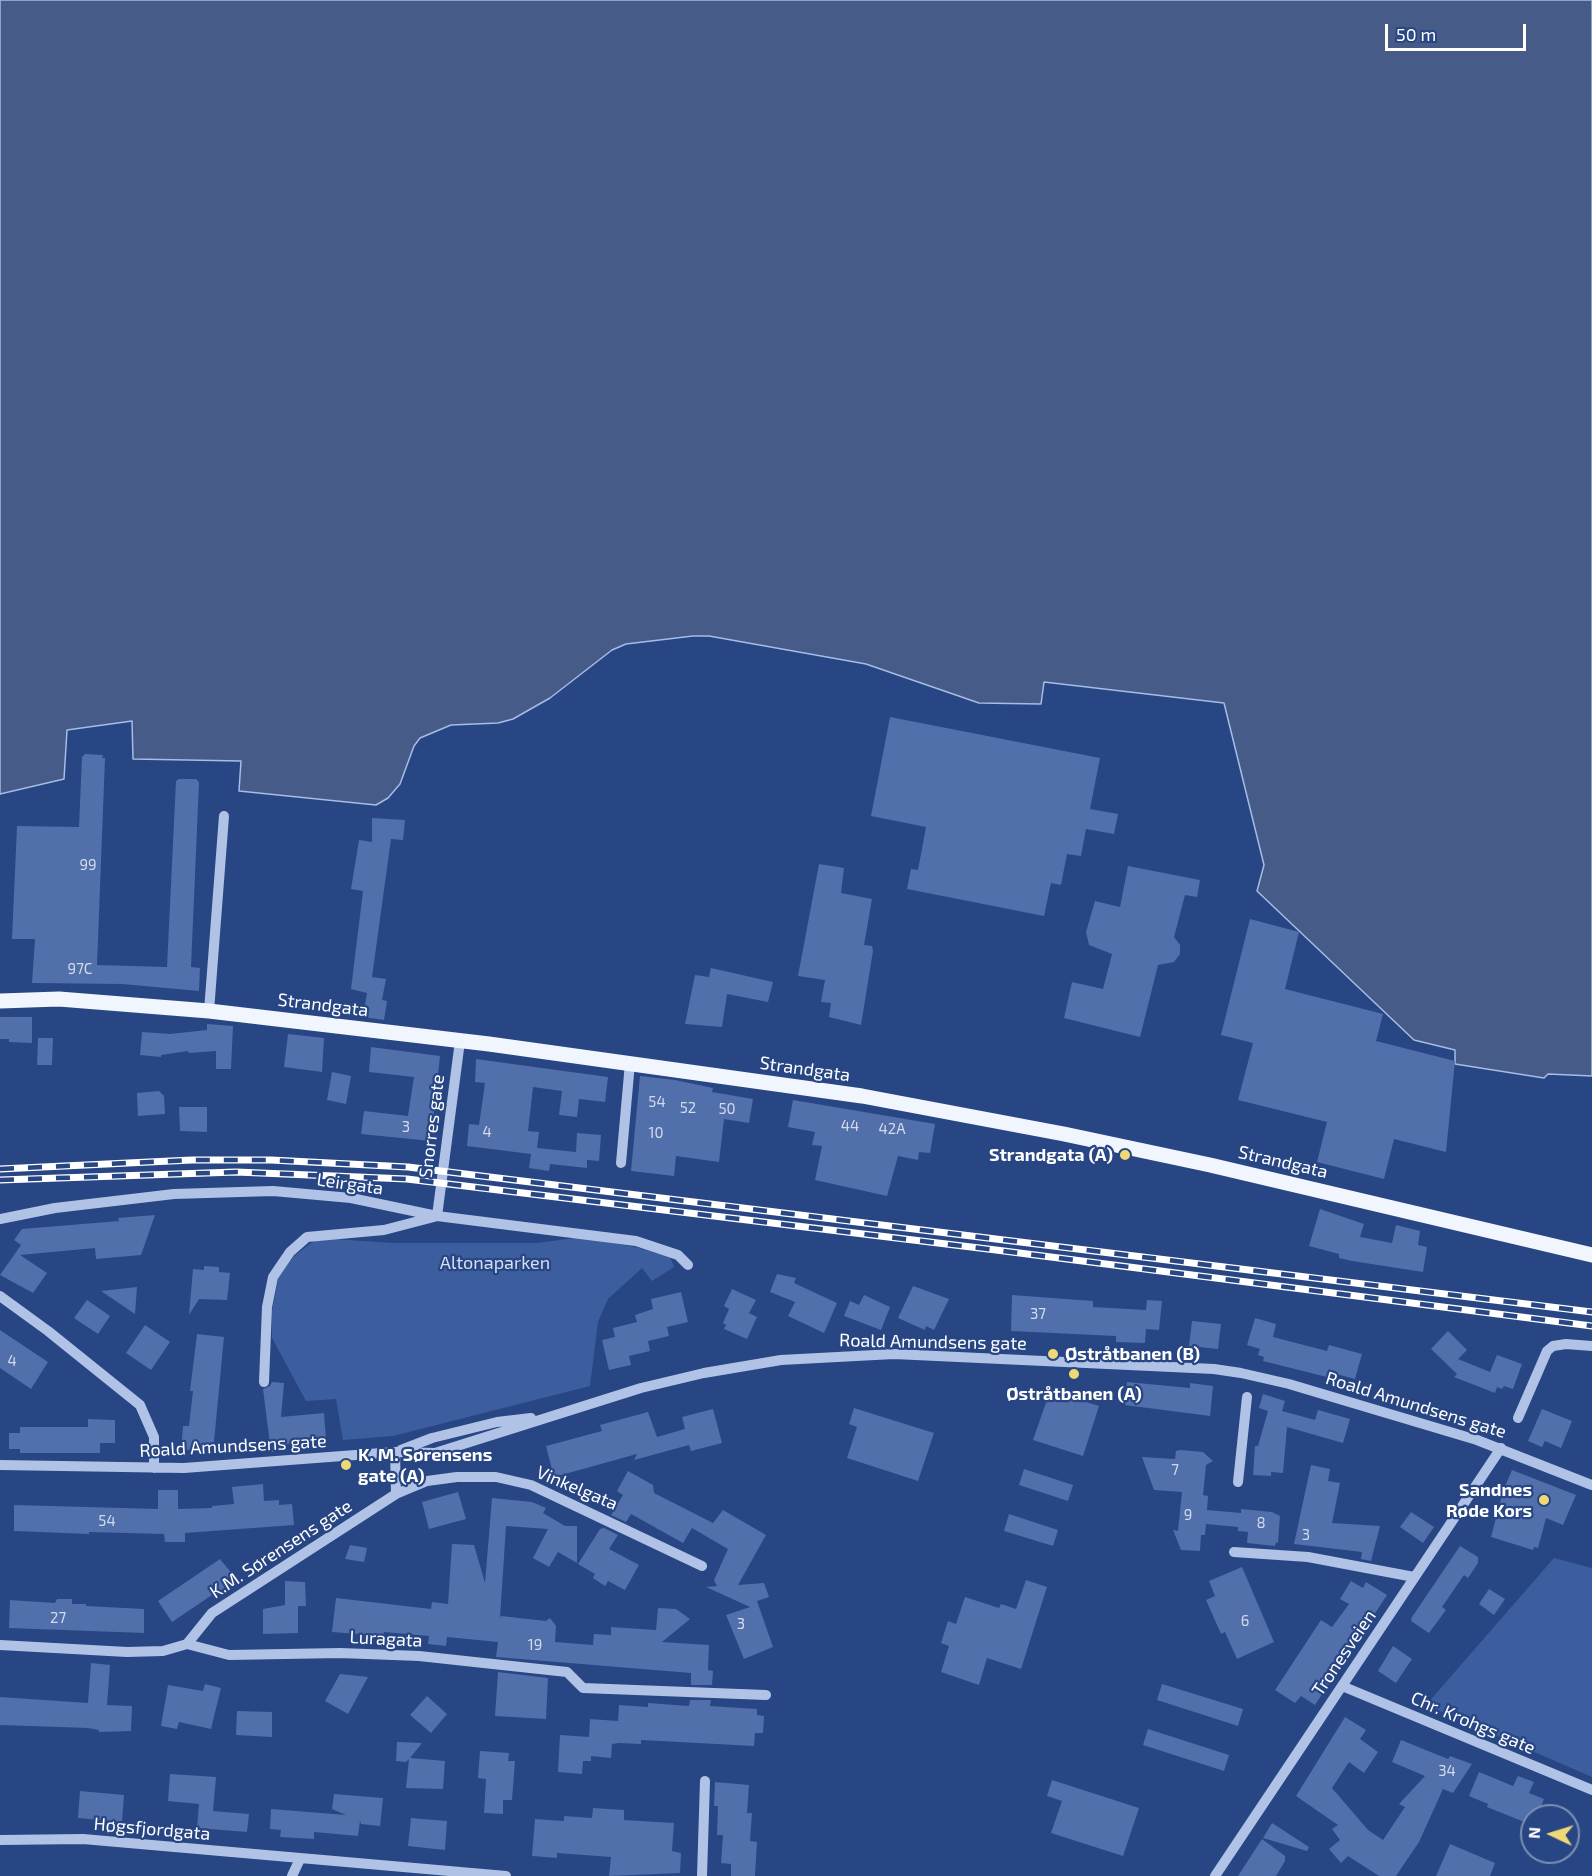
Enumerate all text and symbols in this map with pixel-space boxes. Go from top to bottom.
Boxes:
scale bar [1388,12,1529,50]
text: 50 m [1396,23,1436,45]
house number: 99 [79,856,97,874]
house number: 97C [68,960,92,978]
street label: Strandgata [276,989,370,1021]
street label: Strandgata [758,1052,852,1086]
street label: Snorres gate [415,1073,449,1179]
house number: 54 [648,1093,666,1111]
house number: 52 [680,1099,696,1117]
house number: 50 [718,1100,736,1118]
house number: 44 [841,1117,859,1135]
house number: 3 [402,1118,410,1136]
house number: 42A [879,1120,905,1138]
house number: 4 [482,1123,492,1141]
house number: 10 [648,1124,664,1142]
street label: Strandgata [1236,1141,1330,1183]
place label: Strandgata (A) [989,1144,1113,1166]
marker: Strandgata (A) [1118,1148,1132,1162]
street label: Leirgata [315,1169,385,1199]
park label: Altonaparken [440,1252,550,1274]
house number: 37 [1030,1305,1046,1323]
street label: Roald Amundsens gate [839,1330,1027,1354]
place label: Østråtbanen (B) [1065,1343,1200,1365]
marker: Østråtbanen (B) [1046,1347,1060,1361]
house number: 4 [7,1352,17,1370]
marker: Østråtbanen (A) [1067,1367,1081,1381]
street label: Roald Amundsens gate [1323,1367,1509,1443]
place label: Østråtbanen (A) [1006,1383,1142,1405]
street label: Roald Amundsens gate [139,1430,327,1462]
place label: K. M. Sørensens gate (A) [358,1444,492,1486]
marker: K. M. Sørensens gate (A) [339,1458,353,1472]
street label: Vinkelgata [533,1461,621,1515]
house number: 7 [1171,1461,1179,1479]
place label: Sandnes Røde Kors [1446,1479,1532,1522]
marker: Sandnes Røde Kors [1537,1493,1551,1507]
street label: K.M. Sørensens gate [206,1495,356,1603]
house number: 9 [1184,1506,1192,1524]
house number: 54 [98,1512,116,1530]
house number: 8 [1256,1514,1266,1532]
house number: 3 [1302,1526,1310,1544]
street label: Tronesveien [1307,1606,1381,1700]
house number: 27 [50,1609,66,1627]
house number: 6 [1241,1612,1249,1630]
house number: 3 [737,1615,745,1633]
street label: Luragata [349,1626,423,1652]
house number: 19 [528,1636,542,1654]
street label: Chr. Krohgs gate [1408,1687,1538,1759]
house number: 34 [1438,1762,1456,1780]
north arrow [1520,1804,1580,1864]
street label: Høgsfjordgata [93,1813,211,1845]
text: N [1524,1826,1543,1839]

